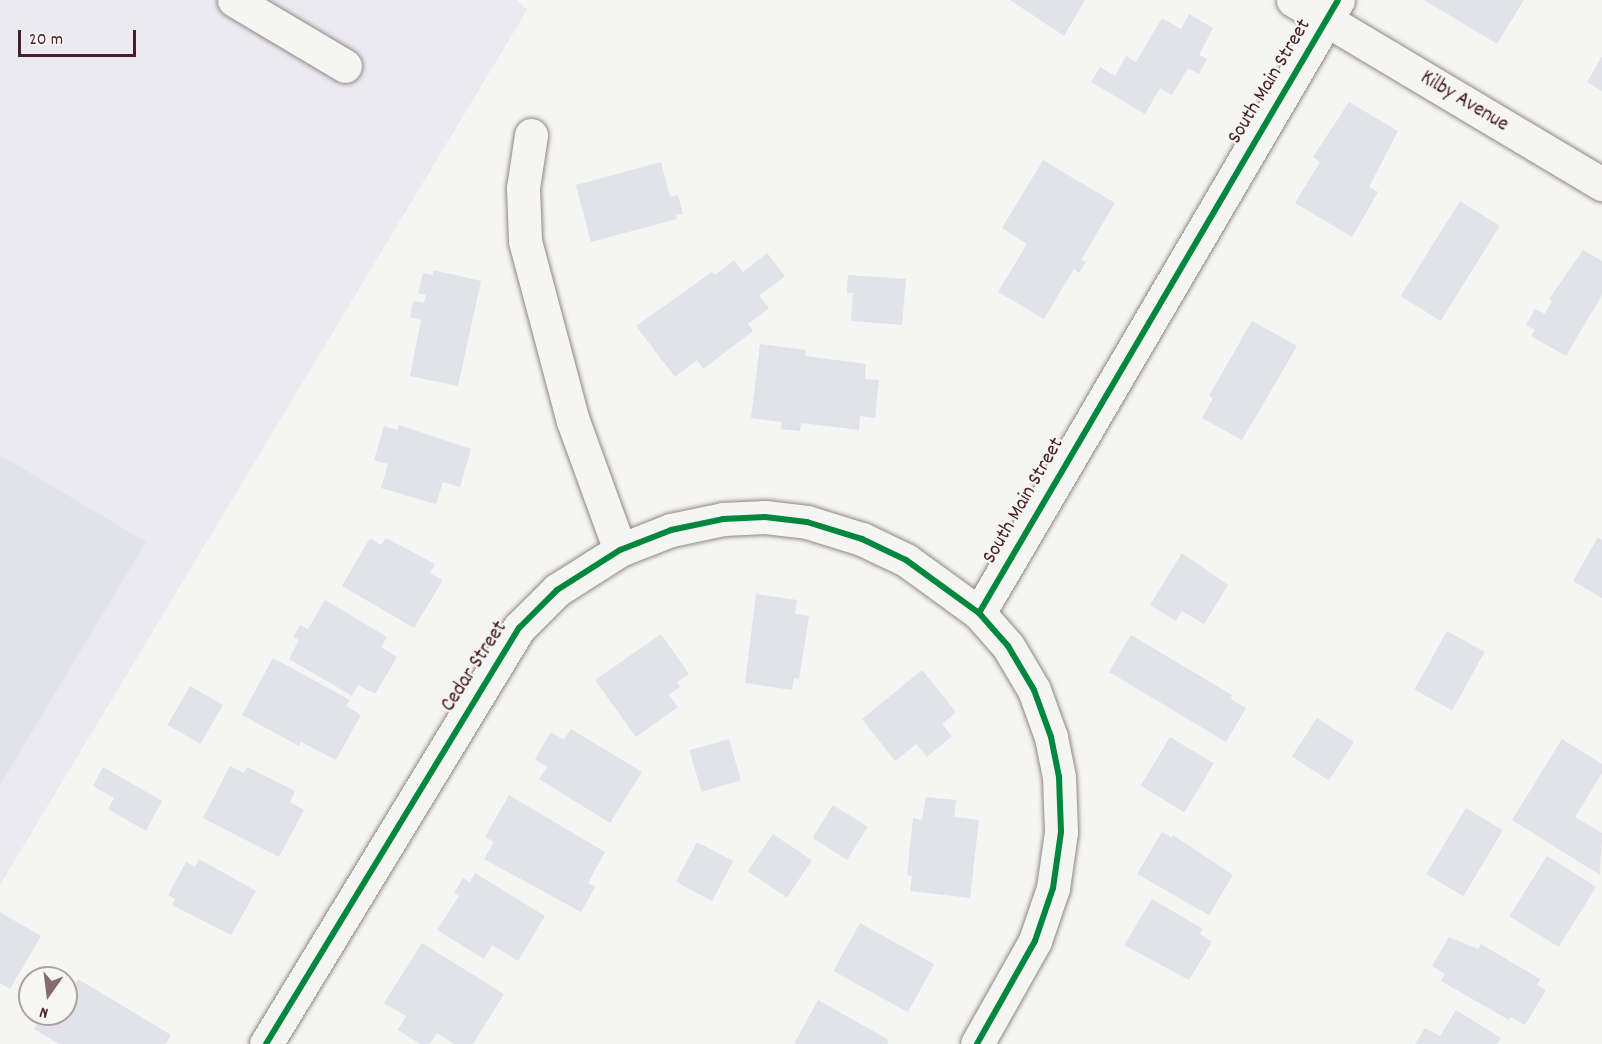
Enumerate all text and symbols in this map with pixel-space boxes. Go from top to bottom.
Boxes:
street label: South Main Street [1223,15,1317,149]
scale bar [21,18,140,56]
text: 20 m [29,28,63,53]
street label: Kilby Avenue [1415,66,1513,138]
street label: South Main Street [978,433,1070,569]
street label: Cedar Street [436,617,514,717]
north arrow [18,966,78,1026]
text: N [37,1000,51,1024]

